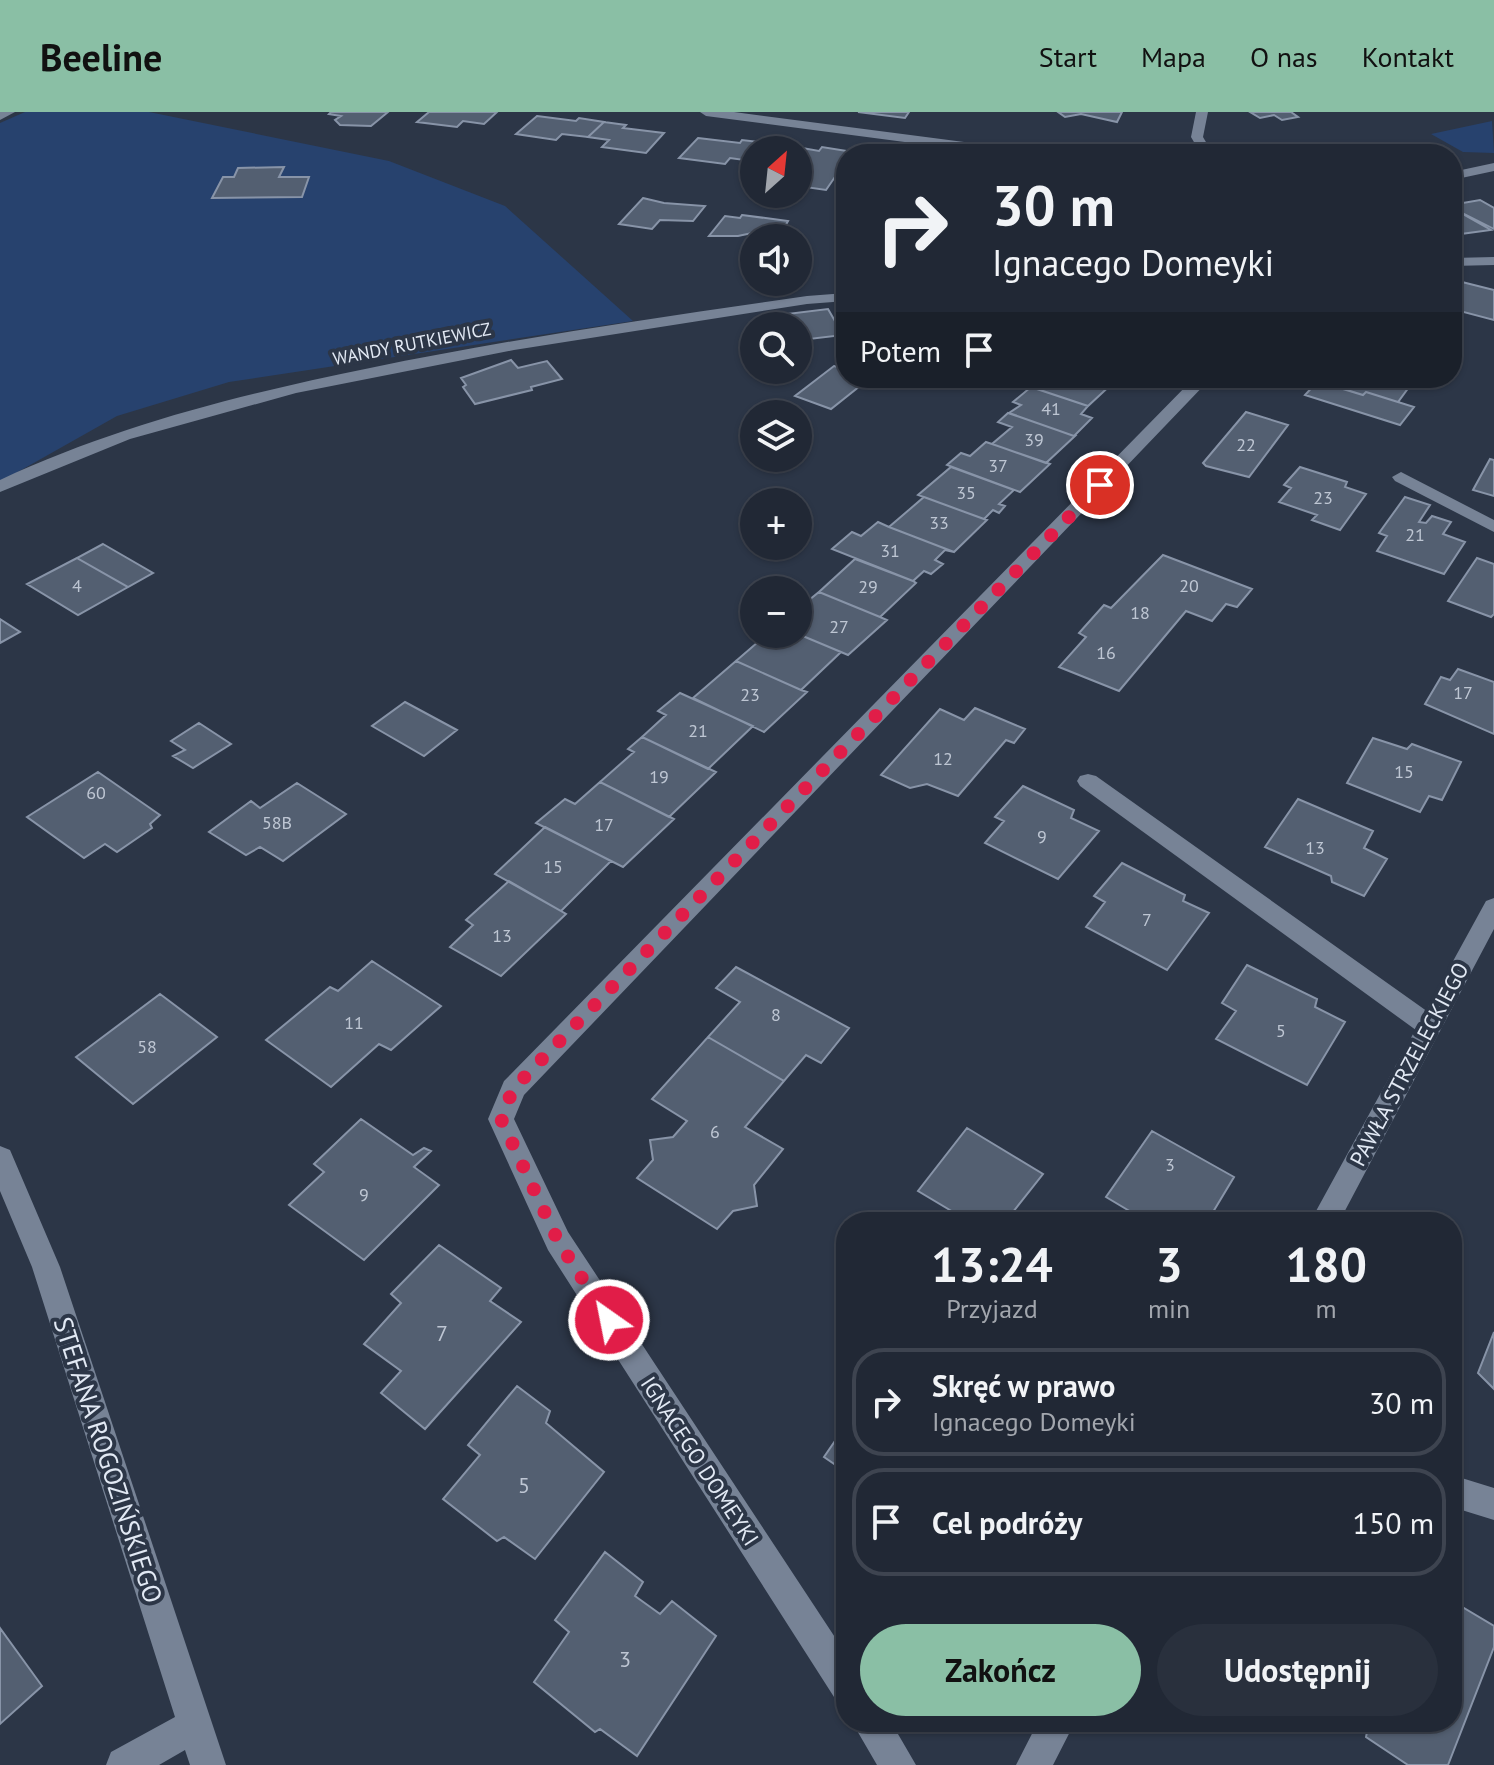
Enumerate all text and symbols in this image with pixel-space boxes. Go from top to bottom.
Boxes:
text: Beeline [40,32,162,81]
text: Start [1039,38,1097,75]
text: Mapa [1141,38,1206,75]
text: O nas [1250,38,1318,75]
text: Kontakt [1362,38,1454,75]
north arrow [740,136,812,208]
map controls [740,136,812,648]
text: 30 m [992,169,1115,241]
icon: right [860,176,964,280]
button: sound [740,224,812,296]
text: Ignacego Domeyki [992,239,1274,286]
button: search [740,312,812,384]
street label: WANDY RUTKIEWICZ [331,317,493,370]
icon: arrive [957,328,1001,372]
text: Potem [860,331,941,370]
house number: 41 [1041,397,1061,420]
button: layers [740,400,812,472]
house number: 39 [1024,428,1044,451]
house number: 22 [1236,433,1256,456]
pin [1066,451,1134,519]
house number: 37 [988,454,1008,477]
icon: arrive [1078,463,1122,507]
house number: 35 [956,481,976,504]
house number: 23 [1313,486,1333,509]
button: + [740,488,812,560]
house number: 33 [929,511,949,534]
house number: 21 [1405,523,1425,546]
house number: 31 [880,539,900,562]
house number: 4 [72,574,82,597]
house number: 20 [1179,574,1199,597]
house number: 29 [858,575,878,598]
button: − [740,576,812,648]
house number: 18 [1130,601,1150,624]
house number: 27 [829,615,849,638]
house number: 16 [1096,641,1116,664]
house number: 17 [1453,681,1473,704]
house number: 23 [740,683,760,706]
house number: 21 [688,719,708,742]
house number: 12 [933,747,953,770]
house number: 15 [1394,760,1414,783]
house number: 19 [649,765,669,788]
house number: 60 [86,781,106,804]
house number: 58B [262,811,292,834]
house number: 17 [594,813,614,836]
house number: 9 [1037,825,1047,848]
house number: 13 [1305,836,1325,859]
house number: 15 [543,855,563,878]
house number: 7 [1142,908,1152,931]
house number: 13 [492,924,512,947]
street label: PAWŁA STRZELECKIEGO [1343,957,1475,1171]
house number: 8 [771,1003,781,1026]
house number: 11 [344,1011,364,1034]
house number: 5 [1276,1019,1286,1042]
house number: 58 [137,1035,157,1058]
house number: 6 [710,1120,720,1143]
house number: 3 [1165,1153,1175,1176]
house number: 9 [359,1183,369,1206]
text: 13:24 [931,1233,1053,1295]
text: 3 [1155,1233,1183,1295]
text: 180 [1285,1233,1367,1295]
position arrow [567,1278,651,1362]
text: Przyjazd [946,1292,1038,1325]
text: min [1148,1292,1190,1325]
text: m [1316,1292,1337,1325]
street label: STEFANA ROGOZIŃSKIEGO [47,1313,170,1607]
house number: 7 [436,1319,448,1347]
text: Skręć w prawo [932,1366,1115,1405]
street label: IGNACEGO DOMEYKI [635,1371,765,1551]
icon: right [864,1380,908,1424]
text: 30 m [1369,1383,1434,1422]
text: Ignacego Domeyki [932,1405,1136,1438]
house number: 5 [518,1471,530,1499]
icon: arrive [864,1500,908,1544]
text: Cel podróży [932,1503,1082,1542]
text: 150 m [1353,1503,1434,1542]
button: Zakończ [860,1624,1141,1716]
button: Udostępnij [1157,1624,1438,1716]
house number: 3 [619,1645,631,1673]

